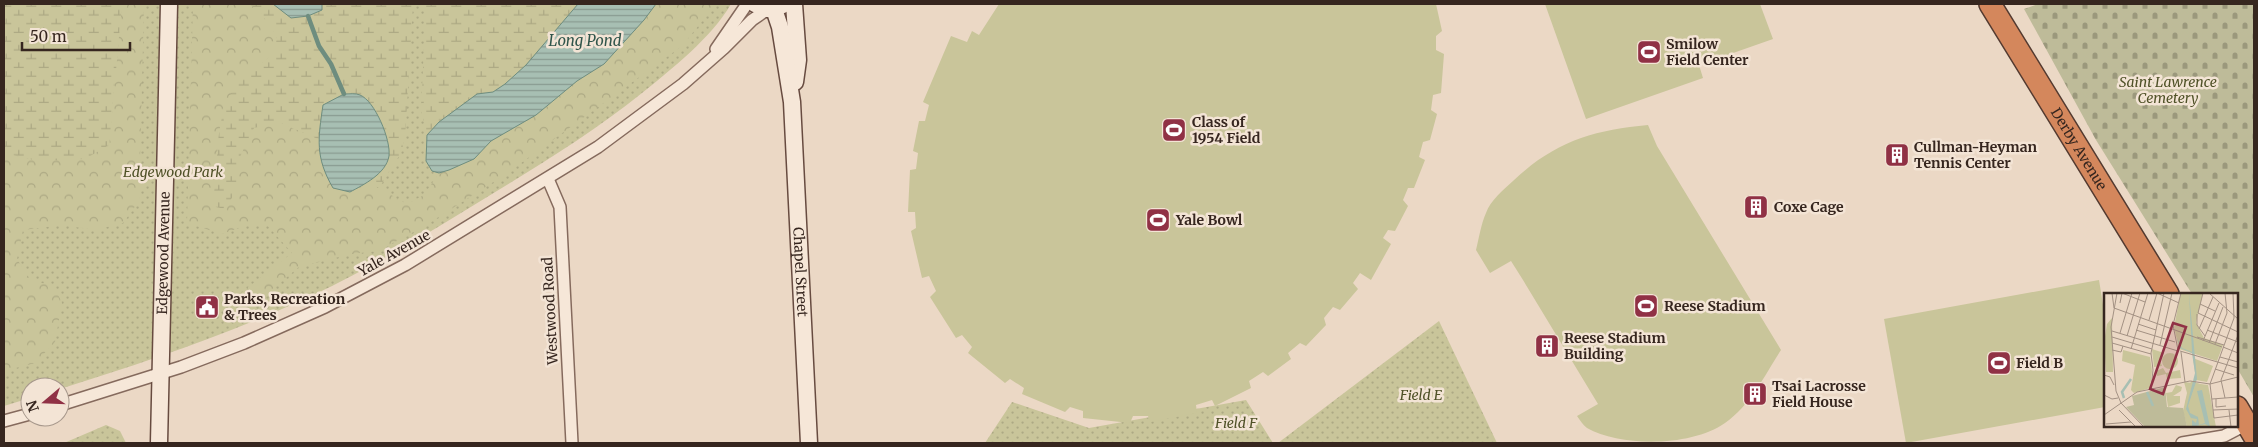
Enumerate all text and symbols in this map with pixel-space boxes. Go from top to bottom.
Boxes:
scale bar [22,20,130,52]
text: 50 m [30,27,67,46]
water label: Long Pond [549,31,622,50]
place label: Smilow Field Center [1666,35,1749,69]
sports icon: Smilow Field Center [1636,39,1662,65]
park label: Saint Lawrence Cemetery [2119,73,2217,107]
street label: Derby Avenue [2047,104,2111,193]
place label: Class of 1954 Field [1192,113,1261,147]
sports icon: Class of 1954 Field [1161,117,1187,143]
place label: Cullman-Heyman Tennis Center [1914,138,2037,172]
building icon: Cullman-Heyman Tennis Center [1884,142,1910,168]
park label: Edgewood Park [123,163,223,181]
street label: Edgewood Avenue [153,191,174,315]
building icon: Coxe Cage [1743,194,1769,220]
place label: Coxe Cage [1774,198,1844,216]
sports icon: Yale Bowl [1145,207,1171,233]
place label: Yale Bowl [1175,211,1243,229]
street label: Yale Avenue [354,226,433,281]
street label: Chapel Street [789,227,812,318]
street label: Westwood Road [538,256,562,366]
place label: Parks, Recreation & Trees [224,290,346,324]
sports icon: Reese Stadium [1633,293,1659,319]
inset map [2104,293,2238,427]
public building icon: Parks, Recreation & Trees [194,294,220,320]
place label: Reese Stadium [1664,297,1766,315]
place label: Reese Stadium Building [1564,329,1666,363]
building icon: Reese Stadium Building [1534,333,1560,359]
sports icon: Field B [1986,350,2012,376]
place label: Field B [2016,354,2063,372]
north arrow [20,377,70,427]
place label: Tsai Lacrosse Field House [1772,377,1866,411]
building icon: Tsai Lacrosse Field House [1742,381,1768,407]
park label: Field E [1399,386,1443,404]
text: N [22,398,43,414]
park label: Field F [1214,414,1258,432]

